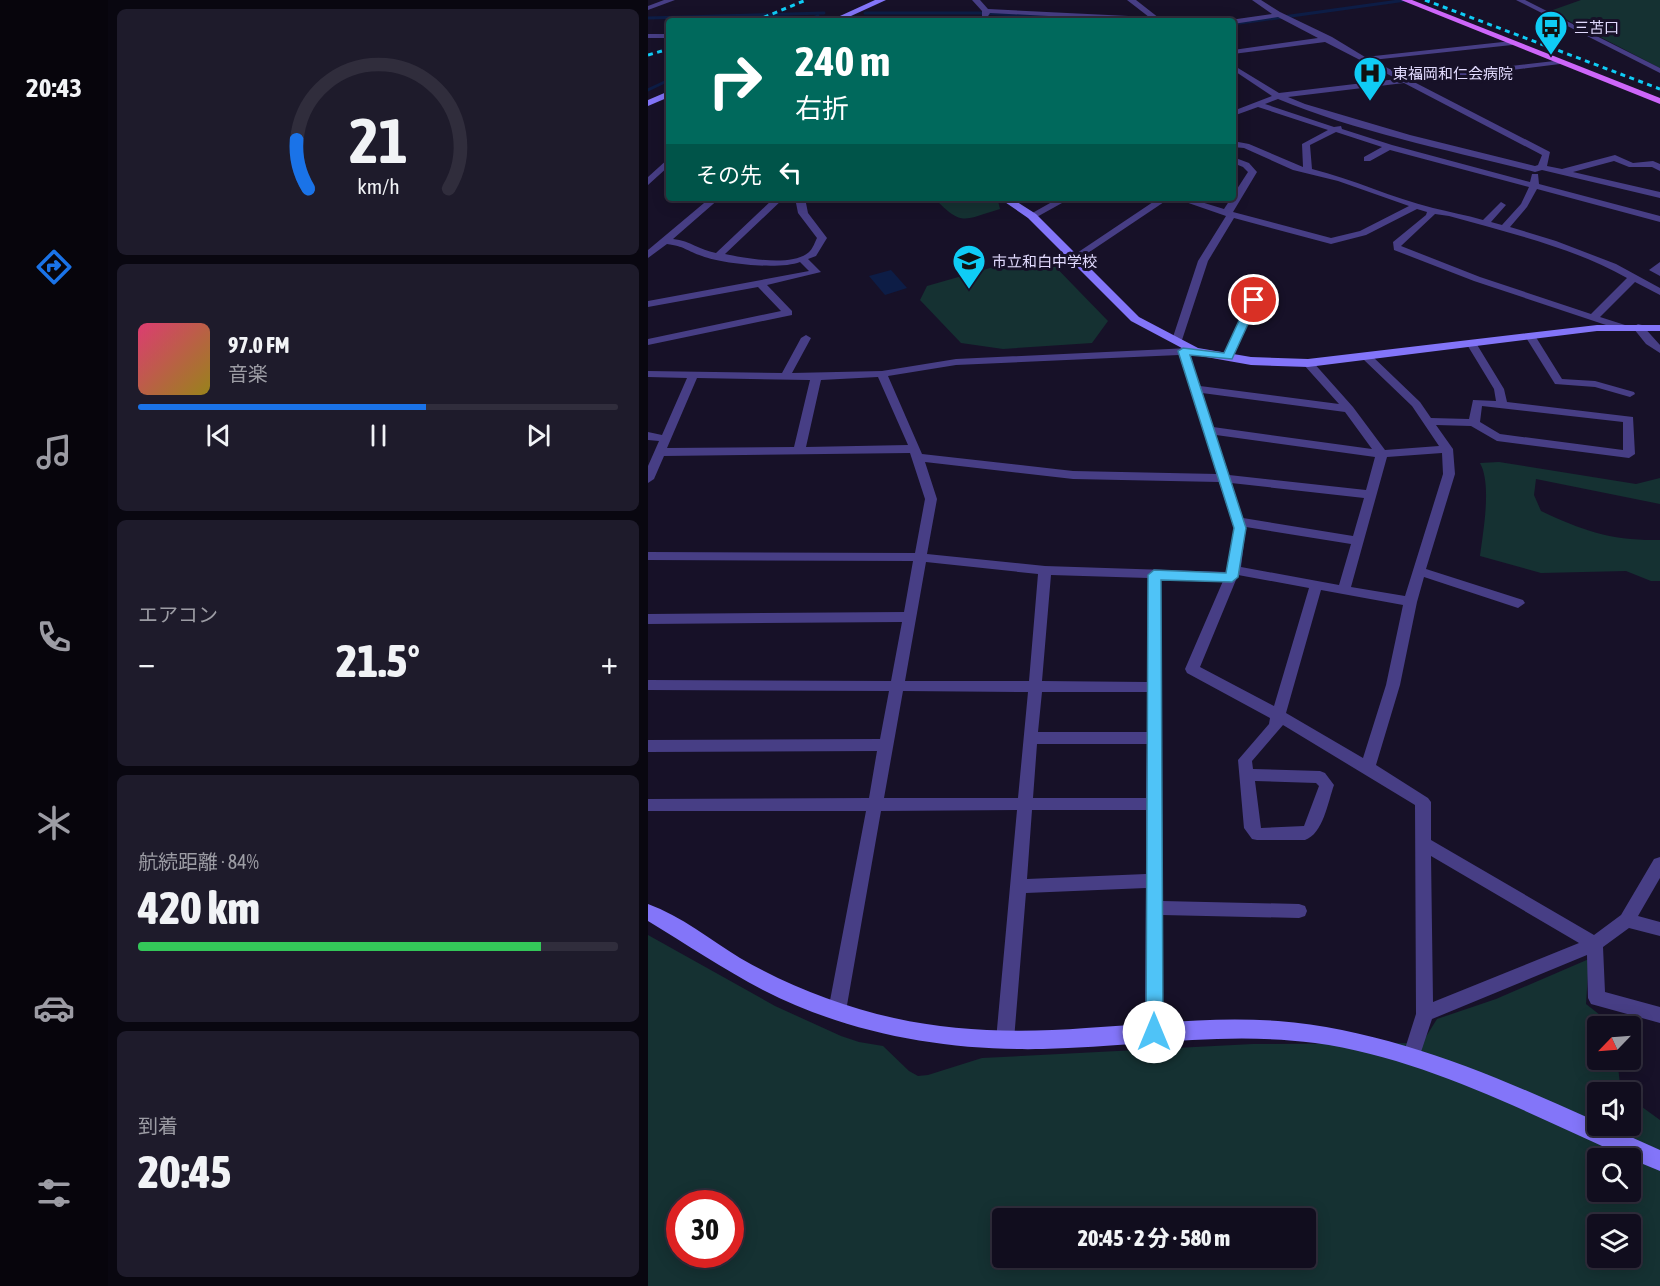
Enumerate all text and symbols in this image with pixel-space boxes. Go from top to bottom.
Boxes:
bus stop icon: 三苫口 [1533,9,1569,56]
place label: 三苫口 [1574,19,1619,36]
text: 240 m [795,37,890,85]
icon: right [696,42,774,120]
hospital icon: 東福岡和仁会病院 [1352,55,1388,102]
place label: 東福岡和仁会病院 [1393,65,1513,82]
text: 20:43 [26,72,82,103]
text: 右折 [795,93,849,124]
text: 21 [349,105,407,176]
icon: left [774,156,807,189]
text: その先 [696,162,762,188]
text: km/h [357,175,399,200]
school or university icon: 市立和白中学校 [951,243,987,290]
icon: directions [33,246,75,288]
place label: 市立和白中学校 [992,253,1097,270]
pin [1228,274,1279,325]
icon: arrive [1237,283,1270,316]
text: 97.0 FM [228,332,290,358]
text: 音楽 [228,362,268,385]
icon: previous [202,419,235,452]
icon: pause [362,419,395,452]
icon: next [522,419,555,452]
icon: music [33,431,75,473]
text: エアコン [138,603,218,626]
icon: phone [33,616,75,658]
text: 21.5° [336,635,420,687]
text: − [138,643,155,681]
text: + [601,643,618,681]
icon: climate [33,802,75,844]
text: 航続距離 · 84% [138,850,259,873]
text: 420 km [138,882,260,934]
icon: car [33,987,75,1029]
position arrow [1122,1000,1186,1064]
north arrow [1587,1016,1641,1070]
map controls [1587,1016,1641,1268]
button: sound [1587,1082,1641,1136]
text: 到着 [138,1114,178,1137]
text: 20:45 [138,1146,232,1198]
button: search [1587,1148,1641,1202]
icon: filters [33,1172,75,1214]
speed limit sign: 30 [666,1190,744,1268]
button: layers [1587,1214,1641,1268]
text: 20:45 · 2 分 · 580 m [1078,1225,1230,1251]

